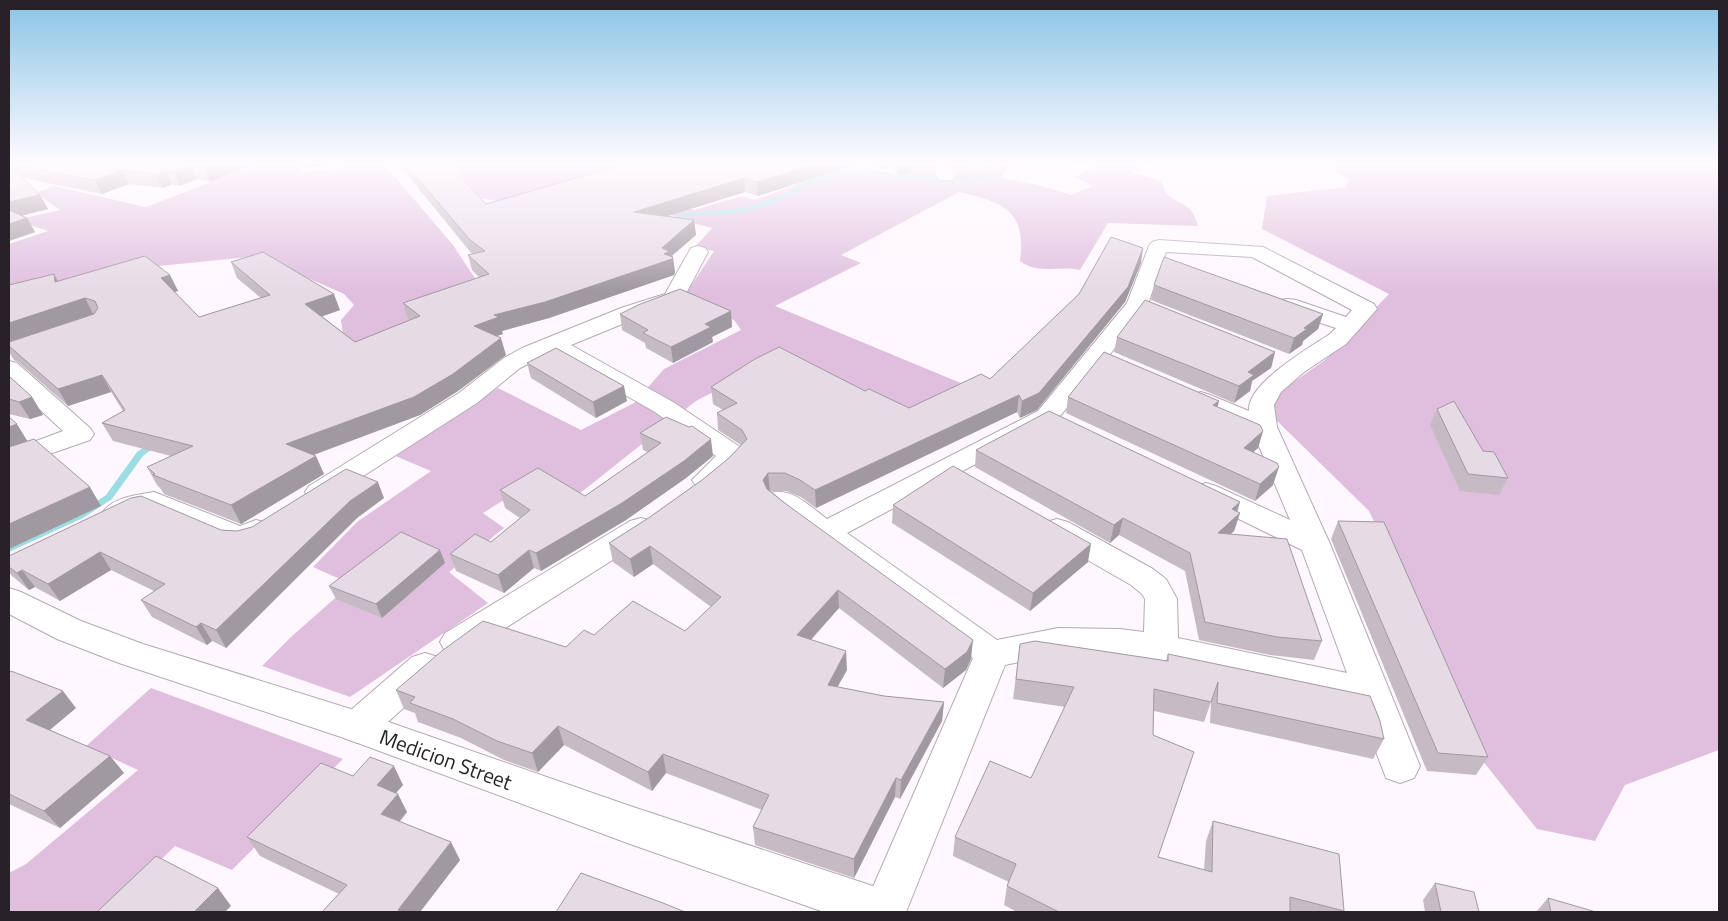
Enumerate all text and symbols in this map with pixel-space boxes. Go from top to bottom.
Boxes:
street label: Medicion Street [375,720,517,798]

